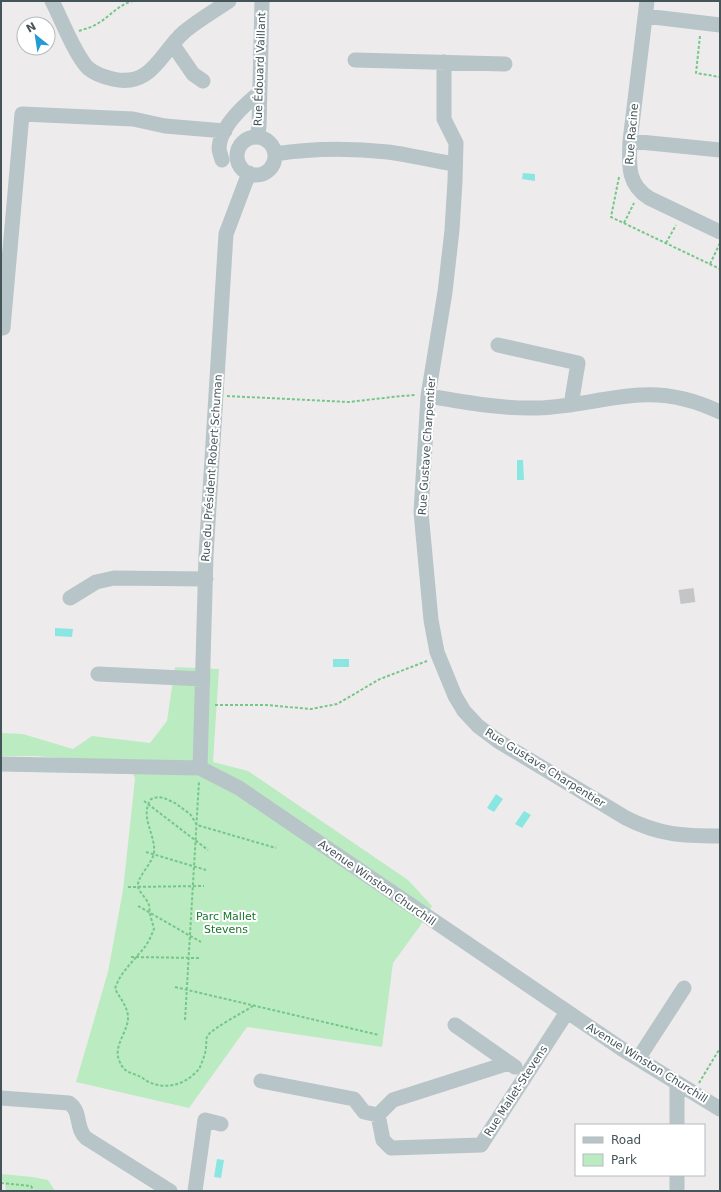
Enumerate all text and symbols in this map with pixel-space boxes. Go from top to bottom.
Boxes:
street label: Rue Édouard Vaillant [252,11,269,126]
north arrow [16,16,56,56]
text: N [24,20,38,36]
street label: Rue Racine [623,103,641,165]
street label: Rue du Président Robert Schuman [199,374,225,562]
street label: Rue Gustave Charpentier [416,376,438,516]
street label: Rue Gustave Charpentier [483,726,608,811]
street label: Avenue Winston Churchill [316,837,438,929]
park label: Parc Mallet Stevens [196,910,257,936]
street label: Avenue Winston Churchill [584,1020,710,1106]
street label: Rue Mallet-Stevens [482,1043,550,1139]
legend [575,1124,705,1176]
text: Road [611,1133,641,1147]
text: Park [611,1153,637,1167]

